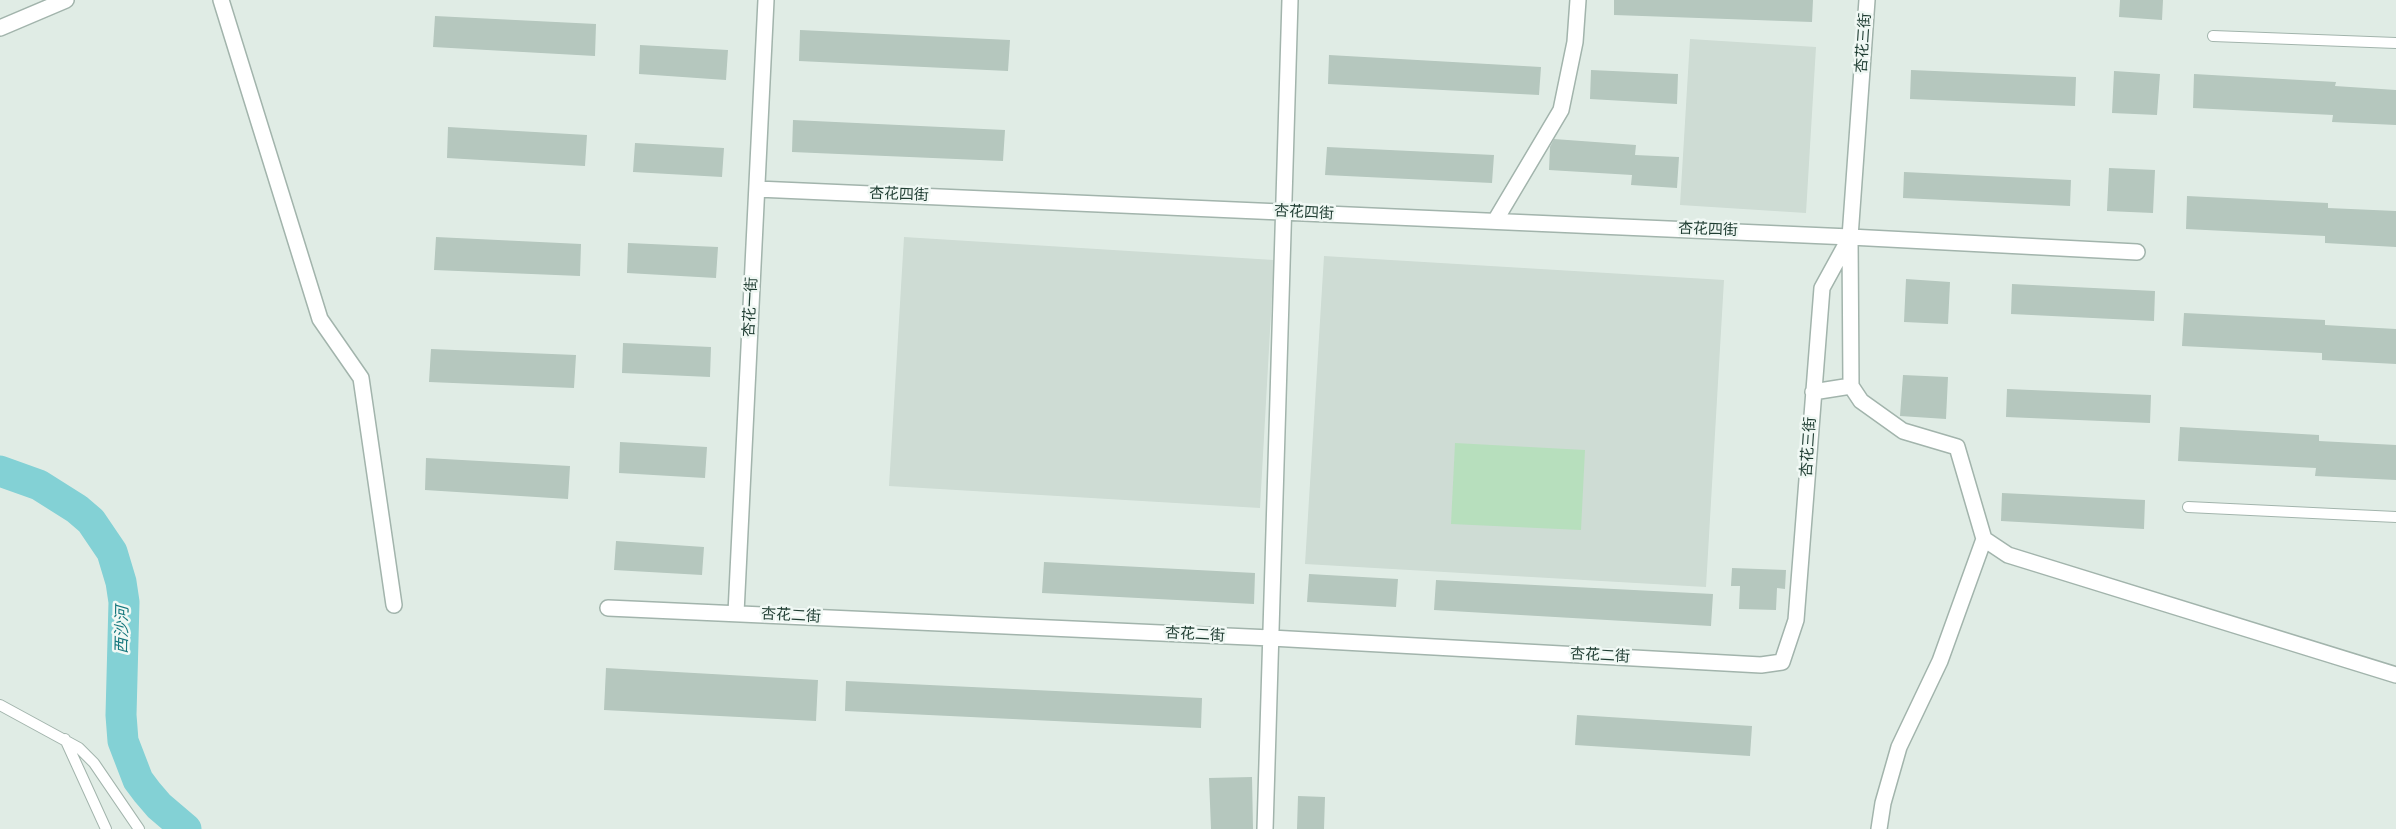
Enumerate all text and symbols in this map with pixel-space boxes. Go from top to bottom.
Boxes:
street label: 杏花三街 [1853,12,1875,74]
street label: 杏花四街 [869,185,929,205]
street label: 杏花四街 [1274,202,1334,224]
street label: 杏花四街 [1678,220,1738,240]
street label: 杏花一街 [740,277,762,337]
street label: 杏花三街 [1798,416,1820,478]
street label: 杏花二街 [761,605,821,627]
water label: 西沙河 [113,606,133,654]
street label: 杏花二街 [1165,624,1225,646]
street label: 杏花二街 [1570,645,1630,667]

